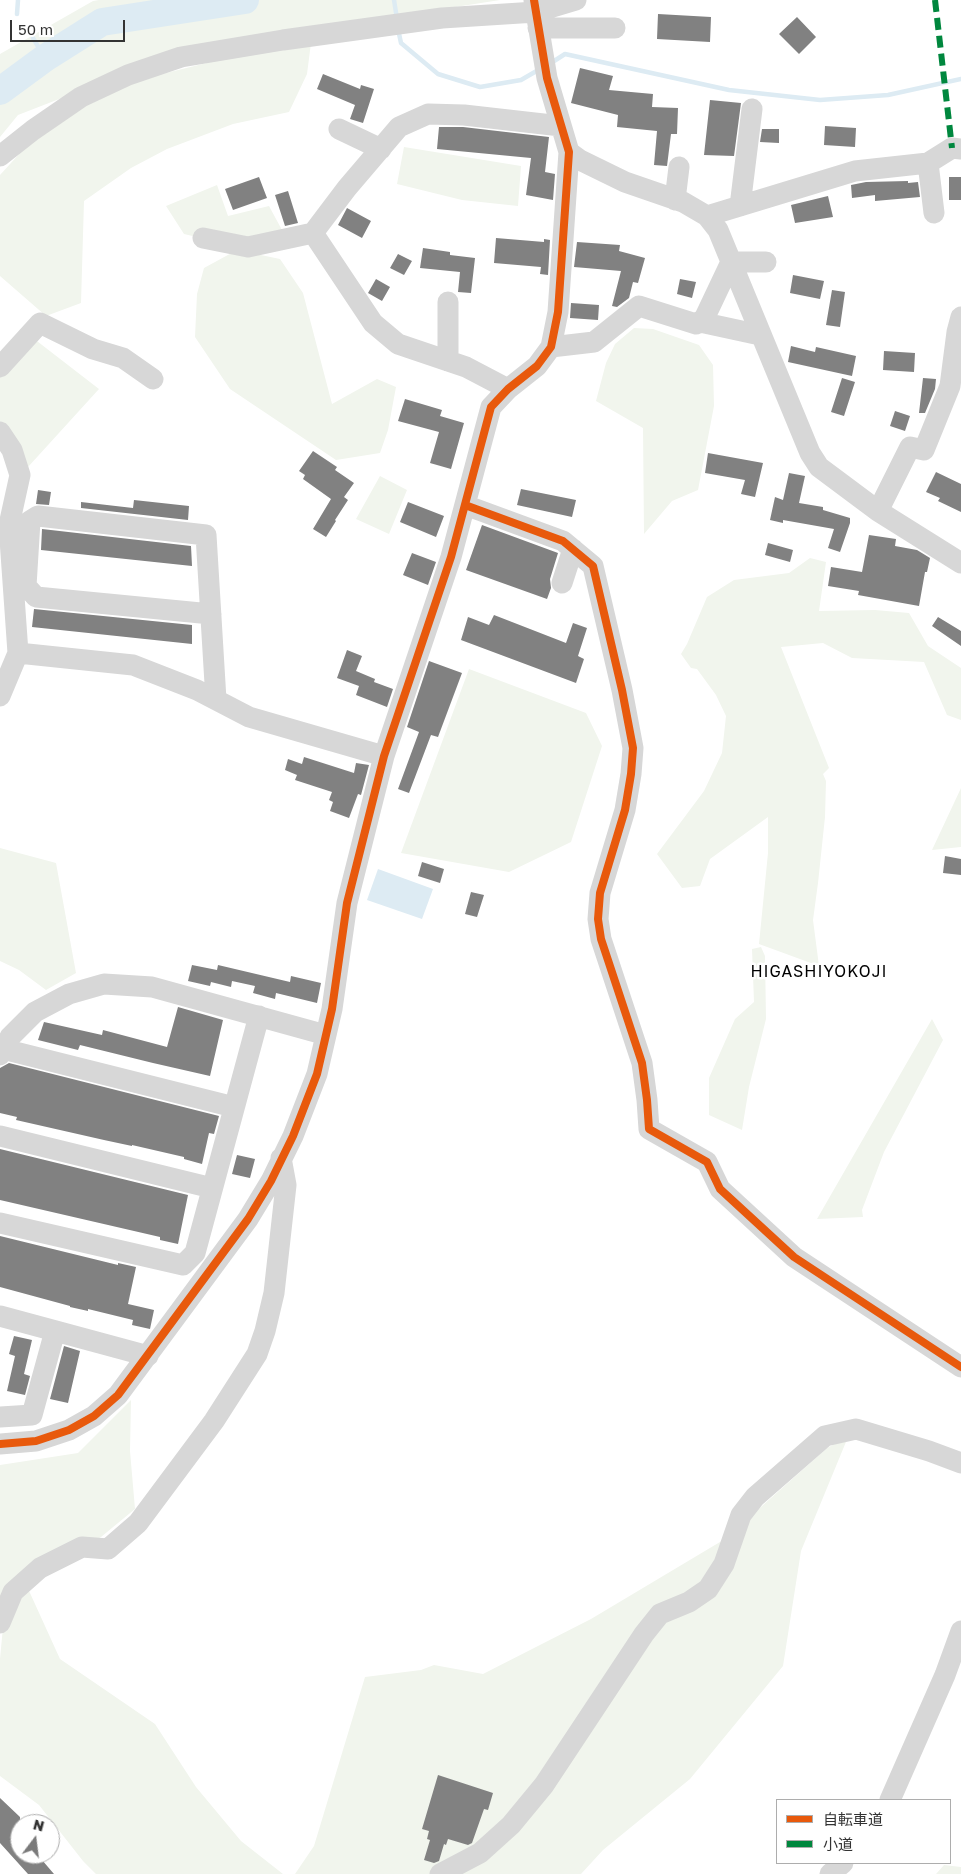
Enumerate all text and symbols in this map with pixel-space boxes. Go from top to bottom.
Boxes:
scale bar [12,10,128,42]
text: 50 m [18,20,53,38]
district label: HIGASHIYOKOJI [749,962,889,982]
legend [776,1799,951,1864]
text: 自転車道 [823,1810,883,1828]
north arrow [10,1814,60,1864]
text: N [31,1815,46,1835]
text: 小道 [823,1835,853,1853]

